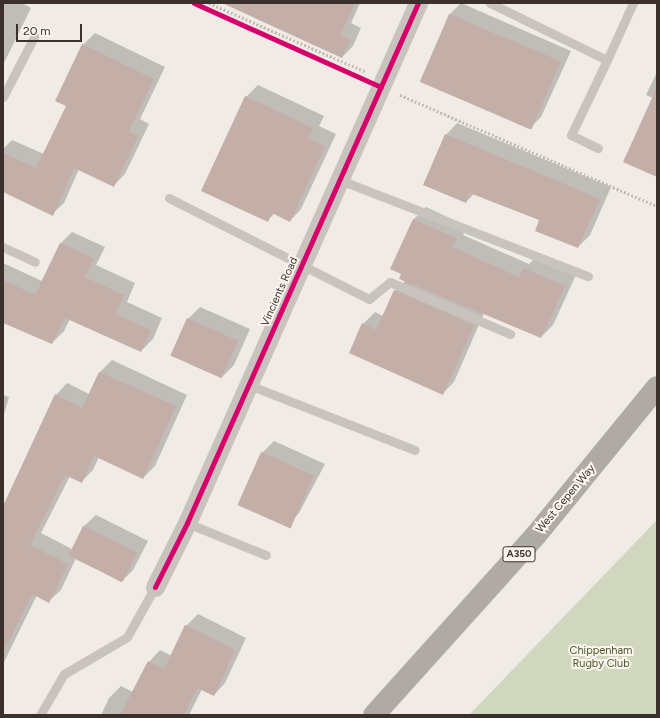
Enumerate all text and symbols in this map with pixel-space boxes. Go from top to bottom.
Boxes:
scale bar [18,16,84,42]
text: 20 m [23,24,51,38]
street label: Vincients Road [259,255,301,329]
street label: West Cepen Way [534,462,598,536]
road number: A350 [502,546,536,562]
park label: Chippenham Rugby Club [570,645,632,671]

